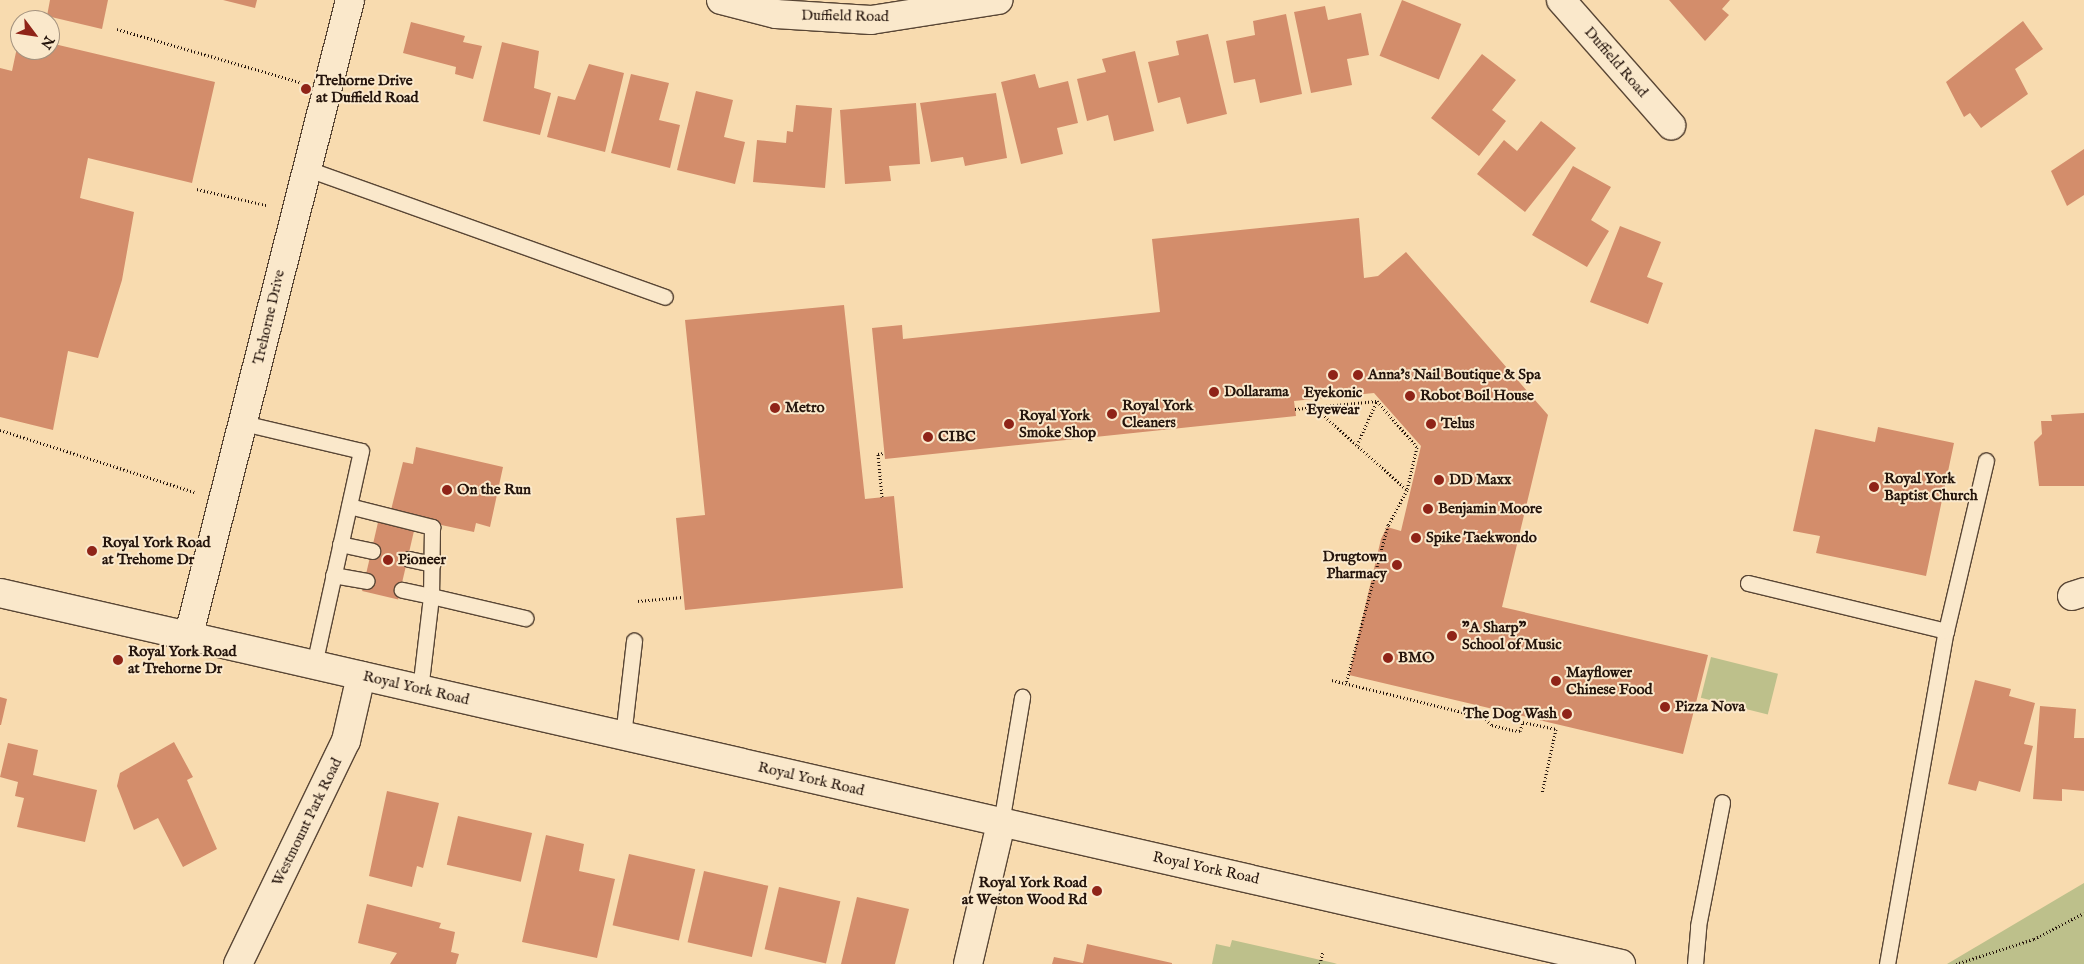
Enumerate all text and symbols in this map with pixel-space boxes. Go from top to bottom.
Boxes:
street label: Duffield Road [801,6,889,26]
north arrow [10,10,60,60]
street label: Duffield Road [1580,23,1652,101]
text: N [36,32,58,52]
place label: Trehorne Drive at Duffield Road [316,71,419,106]
marker: Trehorne Drive at Duffield Road [300,83,312,95]
street label: Trehorne Drive [249,268,289,366]
place label: Anna's Nail Boutique & Spa [1368,366,1541,384]
marker: Eyekonic Eyewear [1327,369,1339,381]
marker: Anna's Nail Boutique & Spa [1352,369,1364,381]
place label: Dollarama [1224,383,1289,401]
place label: Eyekonic Eyewear [1304,383,1362,418]
marker: Dollarama [1208,386,1220,398]
place label: Robot Boil House [1420,387,1534,405]
marker: Robot Boil House [1404,390,1416,402]
place label: Royal York Cleaners [1122,396,1193,431]
place label: Metro [785,399,825,417]
marker: Metro [769,402,781,414]
place label: Royal York Smoke Shop [1019,406,1096,441]
marker: Royal York Cleaners [1106,408,1118,420]
place label: Telus [1441,415,1475,433]
marker: Royal York Smoke Shop [1003,418,1015,430]
marker: Telus [1425,418,1437,430]
place label: CIBC [938,428,976,446]
marker: CIBC [922,431,934,443]
place label: Royal York Baptist Church [1884,469,1978,504]
place label: DD Maxx [1449,471,1511,489]
marker: DD Maxx [1433,474,1445,486]
place label: On the Run [457,481,531,499]
marker: Royal York Baptist Church [1868,481,1880,493]
marker: On the Run [441,484,453,496]
place label: Benjamin Moore [1438,500,1542,518]
marker: Benjamin Moore [1422,503,1434,515]
place label: Spike Taekwondo [1426,529,1537,547]
marker: Spike Taekwondo [1410,532,1422,544]
place label: Royal York Road at Trehome Dr [102,533,210,568]
marker: Royal York Road at Trehome Dr [86,545,98,557]
place label: Drugtown Pharmacy [1323,547,1387,582]
place label: Pioneer [398,551,446,569]
marker: Pioneer [382,554,394,566]
marker: Drugtown Pharmacy [1391,559,1403,571]
place label: "A Sharp" School of Music [1462,618,1562,653]
marker: "A Sharp" School of Music [1446,630,1458,642]
place label: Royal York Road at Trehorne Dr [128,642,236,677]
place label: BMO [1398,649,1434,667]
marker: BMO [1382,652,1394,664]
marker: Royal York Road at Trehorne Dr [112,654,124,666]
place label: Mayflower Chinese Food [1566,663,1653,698]
street label: Royal York Road [361,667,471,709]
marker: Mayflower Chinese Food [1550,675,1562,687]
place label: Pizza Nova [1675,698,1745,716]
marker: Pizza Nova [1659,701,1671,713]
place label: The Dog Wash [1463,705,1557,723]
marker: The Dog Wash [1561,708,1573,720]
street label: Westmount Park Road [268,755,346,889]
street label: Royal York Road [756,758,866,800]
street label: Royal York Road [1151,848,1261,888]
place label: Royal York Road at Weston Wood Rd [962,873,1087,908]
marker: Royal York Road at Weston Wood Rd [1091,885,1103,897]

